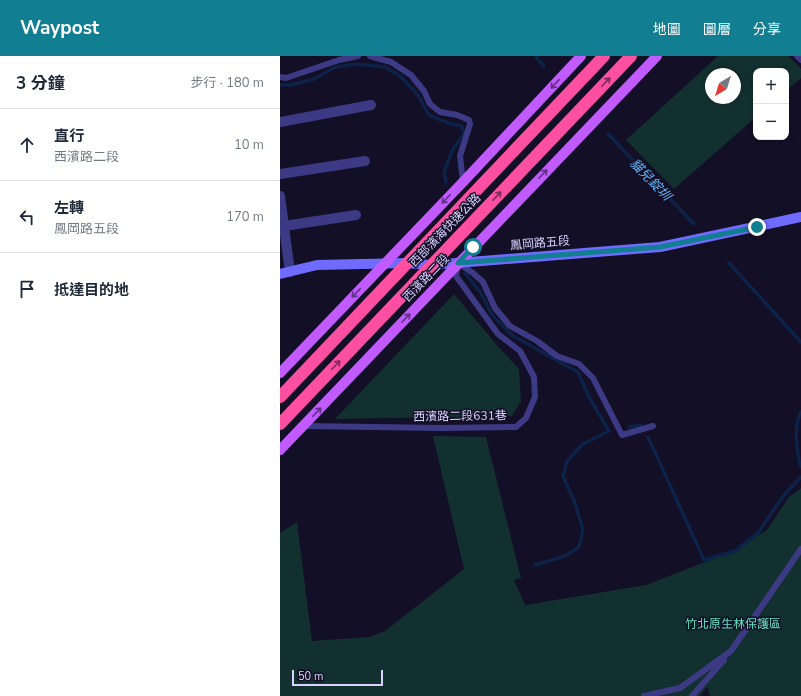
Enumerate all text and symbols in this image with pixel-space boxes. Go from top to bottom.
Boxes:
text: Waypost [20,15,99,41]
text: 地圖 [653,20,681,39]
text: 圖層 [703,20,731,39]
text: 分享 [753,20,781,39]
north arrow [705,68,741,104]
map controls [753,68,789,140]
button: + [753,68,789,104]
text: 3 分鐘 [16,72,65,95]
text: 步行 · 180 m [190,74,264,92]
one-way arrow [601,77,611,87]
one-way arrow [551,79,560,89]
button: − [753,104,789,140]
text: 直行 [54,126,84,146]
icon: ahead [16,134,38,156]
text: 10 m [234,136,264,154]
text: 西濱路二段 [54,148,119,166]
water label: 貓兒錠圳 [626,155,676,206]
one-way arrow [538,169,548,179]
street label: 西部濱海快速公路 [406,190,484,270]
one-way arrow [492,191,502,201]
one-way arrow [442,194,451,204]
text: 左轉 [54,198,84,218]
icon: left [16,206,38,228]
text: 170 m [226,208,264,226]
route end [748,218,766,236]
text: 鳳岡路五段 [54,220,119,238]
street label: 鳳岡路五段 [509,232,571,254]
route start [464,238,482,256]
street label: 西濱路二段 [399,251,453,305]
icon: arrive [16,278,38,300]
text: 抵達目的地 [54,280,129,300]
one-way arrow [352,288,361,298]
one-way arrow [401,313,411,323]
one-way arrow [331,361,340,371]
one-way arrow [312,407,321,417]
street label: 西濱路二段631巷 [413,407,507,425]
park label: 竹北原生林保護區 [685,616,781,632]
scale bar [292,668,383,687]
text: 50 m [298,669,323,684]

